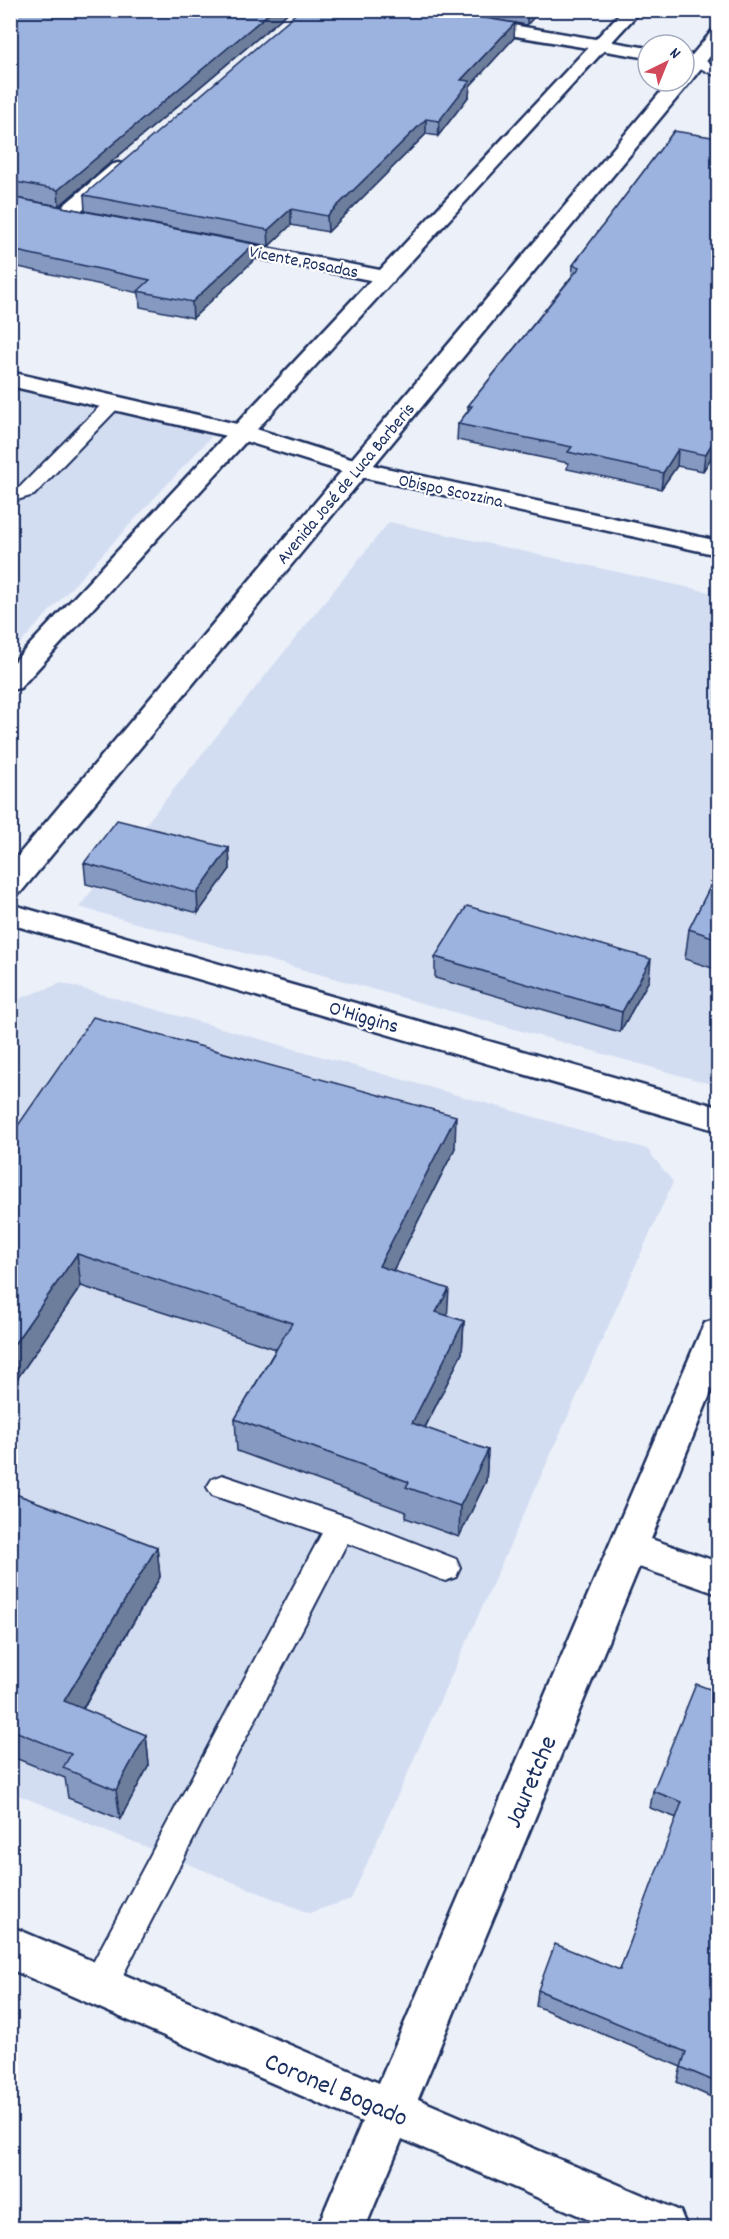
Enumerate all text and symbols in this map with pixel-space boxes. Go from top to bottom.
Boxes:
north arrow [636,33,696,93]
text: N [664,43,685,65]
street label: Vicente Posadas [247,241,360,286]
street label: Avenida José de Luca Barberis [272,398,422,571]
street label: Obispo Scozzina [396,469,506,516]
street label: O'Higgins [325,995,402,1043]
street label: Jauretche [496,1730,568,1834]
street label: Coronel Bogado [258,2044,413,2138]

